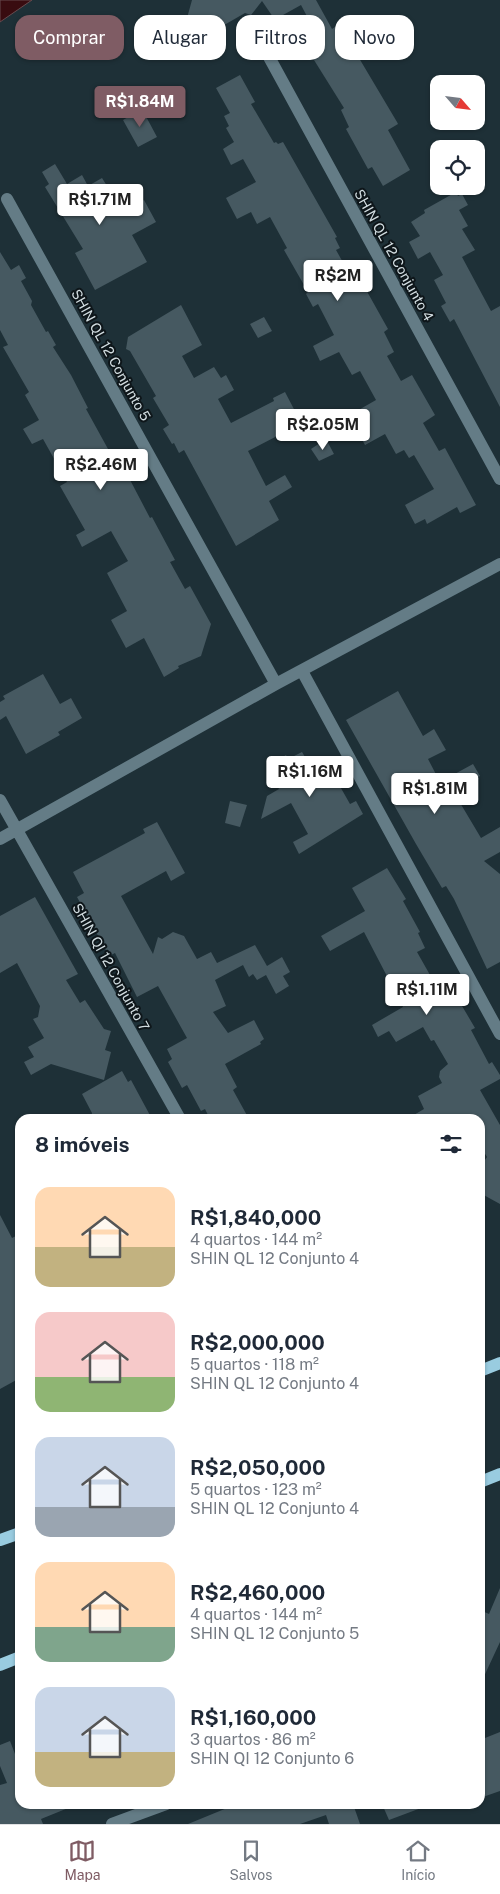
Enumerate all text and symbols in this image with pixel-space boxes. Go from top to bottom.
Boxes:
chip: Comprar [15,15,124,60]
chip: Alugar [134,15,226,60]
chip: Filtros [236,15,325,60]
chip: Novo [335,15,414,60]
north arrow [430,75,485,130]
map controls [430,75,485,195]
pin: R$1.84M [94,86,186,128]
text: R$1.84M [105,92,175,111]
button: locate [430,140,485,195]
pin: R$1.71M [54,184,146,226]
street label: SHIN QL 12 Conjunto 4 [351,186,437,324]
text: R$1.71M [68,190,132,209]
pin: R$2M [308,260,368,302]
text: R$2M [315,266,361,285]
street label: SHIN QL 12 Conjunto 5 [68,286,154,424]
pin: R$2.05M [277,408,369,451]
text: R$2.05M [287,415,359,434]
pin: R$2.46M [55,448,147,491]
text: R$2.46M [65,455,137,474]
pin: R$1.16M [264,756,356,798]
text: R$1.16M [277,762,343,781]
pin: R$1.81M [389,772,481,815]
text: R$1.81M [402,779,468,798]
street label: SHIN QI 12 Conjunto 7 [69,900,153,1034]
pin: R$1.11M [381,974,473,1016]
text: R$1.11M [396,980,458,999]
icon: filters [437,1130,465,1158]
text: 8 imóveis [35,1132,129,1157]
text: R$1,840,000 [190,1205,321,1230]
icon: home [75,1207,135,1267]
text: 4 quartos · 144 m² [190,1230,322,1249]
text: SHIN QL 12 Conjunto 4 [190,1249,359,1268]
text: R$2,000,000 [190,1330,325,1355]
icon: home [75,1332,135,1392]
text: 5 quartos · 118 m² [190,1355,319,1374]
text: SHIN QL 12 Conjunto 4 [190,1374,359,1393]
text: R$2,050,000 [190,1455,326,1480]
icon: home [75,1457,135,1517]
text: 5 quartos · 123 m² [190,1480,322,1499]
text: SHIN QL 12 Conjunto 4 [190,1499,359,1518]
text: R$2,460,000 [190,1580,325,1605]
icon: home [75,1582,135,1642]
text: 4 quartos · 144 m² [190,1605,322,1624]
text: SHIN QL 12 Conjunto 5 [190,1624,359,1643]
text: R$1,160,000 [190,1705,316,1730]
icon: home [75,1707,135,1767]
text: 3 quartos · 86 m² [190,1730,316,1749]
text: SHIN QI 12 Conjunto 6 [190,1749,354,1768]
tab: Mapa [64,1837,101,1883]
tab: Salvos [229,1837,272,1883]
tab: Início [401,1837,436,1883]

